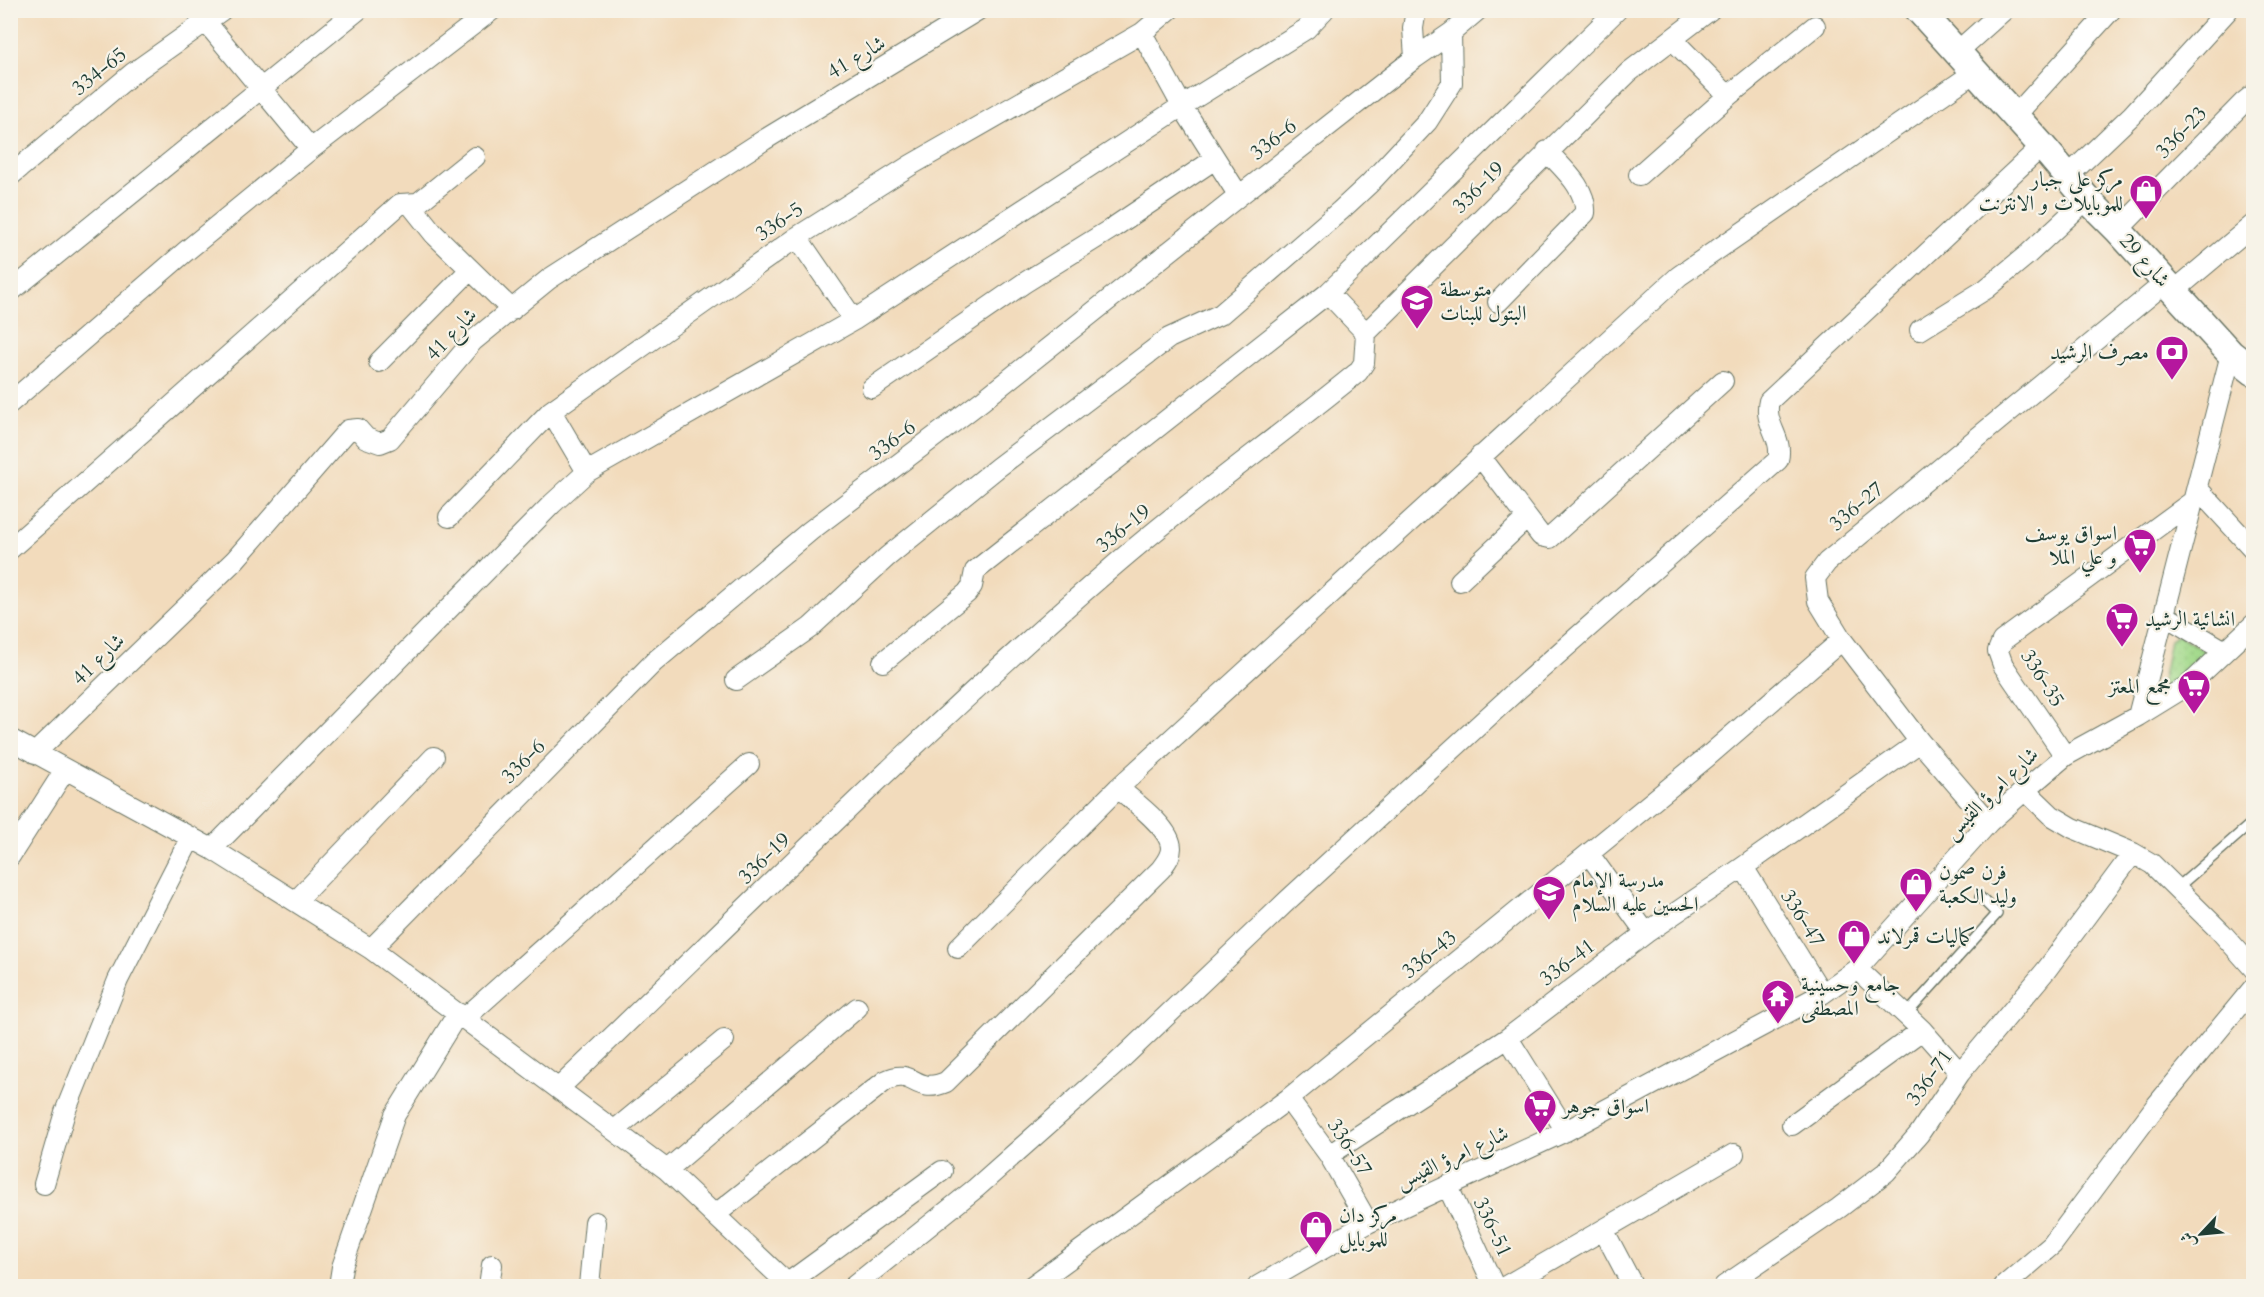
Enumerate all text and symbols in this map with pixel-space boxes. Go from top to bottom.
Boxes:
street label: شارع 41 [822,29,893,89]
street label: 334-65 [66,40,133,103]
street label: 336-23 [2149,100,2214,165]
street label: 336-6 [1244,112,1303,167]
street label: 336-19 [1446,155,1511,220]
place label: مركز علي جبار للموبايلات و الانترنت [1979,165,2123,218]
shop icon: مركز علي جبار للموبايلات و الانترنت [2128,173,2164,220]
street label: 336-5 [749,195,809,248]
street label: شارع 29 [2110,227,2177,296]
place label: متوسطة البتول للبنات [1440,275,1527,328]
school or university icon: متوسطة البتول للبنات [1399,283,1435,330]
street label: شارع 41 [419,301,486,369]
bank icon: مصرف الرشيد [2154,334,2190,381]
place label: مصرف الرشيد [2050,338,2149,367]
street label: 336-6 [863,413,922,468]
street label: 336-27 [1823,475,1890,538]
street label: 336-19 [1090,497,1157,560]
place label: اسواق يوسف و علي الملا [2024,519,2117,577]
supermarket icon: اسواق يوسف و علي الملا [2122,527,2158,574]
supermarket icon: انشائية الرشيد [2104,601,2140,648]
place label: انشائية الرشيد [2145,605,2235,634]
street label: شارع 41 [65,627,133,694]
street label: 336-35 [2014,644,2072,713]
supermarket icon: مجمع المعتز [2176,668,2212,715]
place label: مجمع المعتز [2106,672,2171,705]
street label: 336-6 [495,733,552,790]
street label: شارع امرؤ القيس [1937,741,2047,848]
street label: 336-19 [732,826,797,891]
place label: فرن صمون وليد الكعبة [1939,858,2017,911]
place label: مدرسة الإمام الحسين عليه السلام [1572,866,1699,922]
shop icon: فرن صمون وليد الكعبة [1898,866,1934,913]
school or university icon: مدرسة الإمام الحسين عليه السلام [1531,874,1567,921]
street label: 336-47 [1774,884,1832,953]
shop icon: كماليات قمرلاند [1836,918,1872,965]
place label: كماليات قمرلاند [1877,922,1975,951]
street label: 336-43 [1396,923,1463,986]
street label: 336-41 [1533,932,1601,993]
place label: جامع وحسينية المصطفى [1801,970,1900,1023]
temple icon: جامع وحسينية المصطفى [1760,978,1796,1025]
street label: 336-71 [1899,1043,1960,1111]
supermarket icon: اسواق جوهر [1522,1088,1558,1135]
place label: اسواق جوهر [1561,1092,1649,1121]
street label: 336-57 [1320,1113,1379,1182]
street label: شارع امرؤ القيس [1391,1119,1515,1199]
street label: 336-51 [1466,1192,1519,1262]
place label: مركز دان للموبايل [1339,1201,1397,1254]
north arrow [2171,1204,2231,1264]
shop icon: مركز دان للموبايل [1298,1209,1334,1256]
text: ش [2175,1228,2202,1252]

